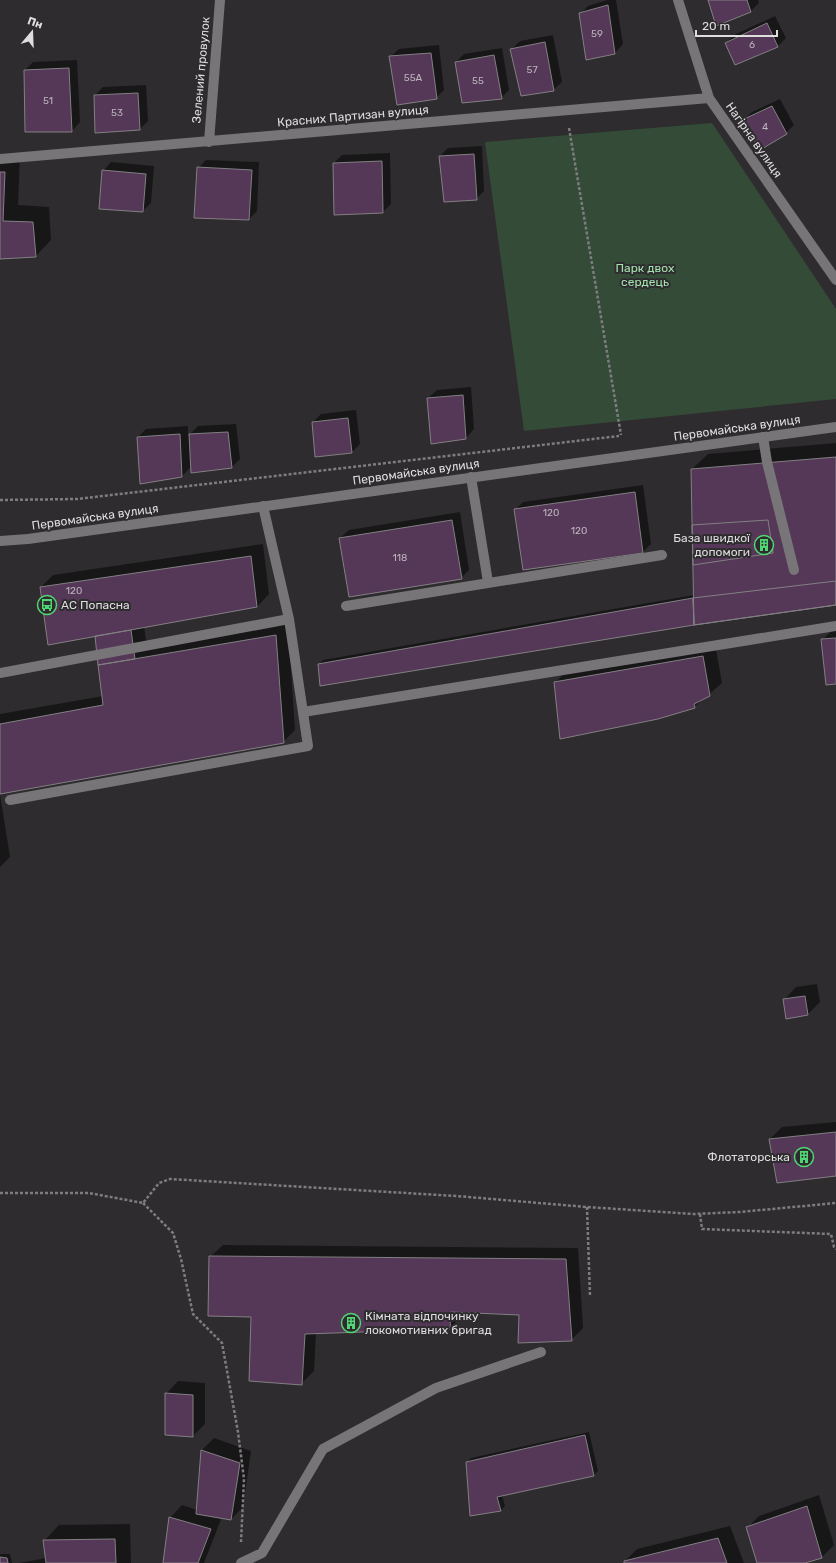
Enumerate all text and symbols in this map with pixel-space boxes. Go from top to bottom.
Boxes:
north arrow [12,12,52,52]
scale bar [696,12,777,38]
text: Пн [26,14,44,32]
street label: Зелений провулок [189,16,213,124]
text: 20 m [702,19,730,33]
house number: 59 [591,28,603,40]
house number: 6 [749,39,755,51]
house number: 57 [526,64,538,76]
house number: 55А [404,72,423,84]
house number: 55 [472,75,484,87]
house number: 51 [43,95,53,107]
street label: Нагірна вулиця [723,100,785,180]
street label: Красних Партизан вулиця [277,102,429,130]
house number: 53 [111,107,123,119]
house number: 4 [762,121,768,133]
park label: Парк двох сердець [615,261,675,289]
street label: Первомайська вулиця [673,412,801,444]
street label: Первомайська вулиця [352,456,480,488]
street label: Первомайська вулиця [31,501,159,533]
house number: 120 [543,507,559,519]
house number: 120 [571,525,587,537]
place label: База швидкої допомоги [673,531,751,559]
building icon: База швидкої допомоги [753,534,775,556]
house number: 118 [393,552,407,564]
house number: 120 [66,585,82,597]
bus stop icon: АС Попасна [36,594,58,616]
place label: АС Попасна [61,598,130,612]
building icon: Флотаторська [793,1146,815,1168]
place label: Флотаторська [707,1150,790,1164]
place label: Кімната відпочинку локомотивних бригад [365,1309,492,1337]
building icon: Кімната відпочинку локомотивних бригад [340,1312,362,1334]

